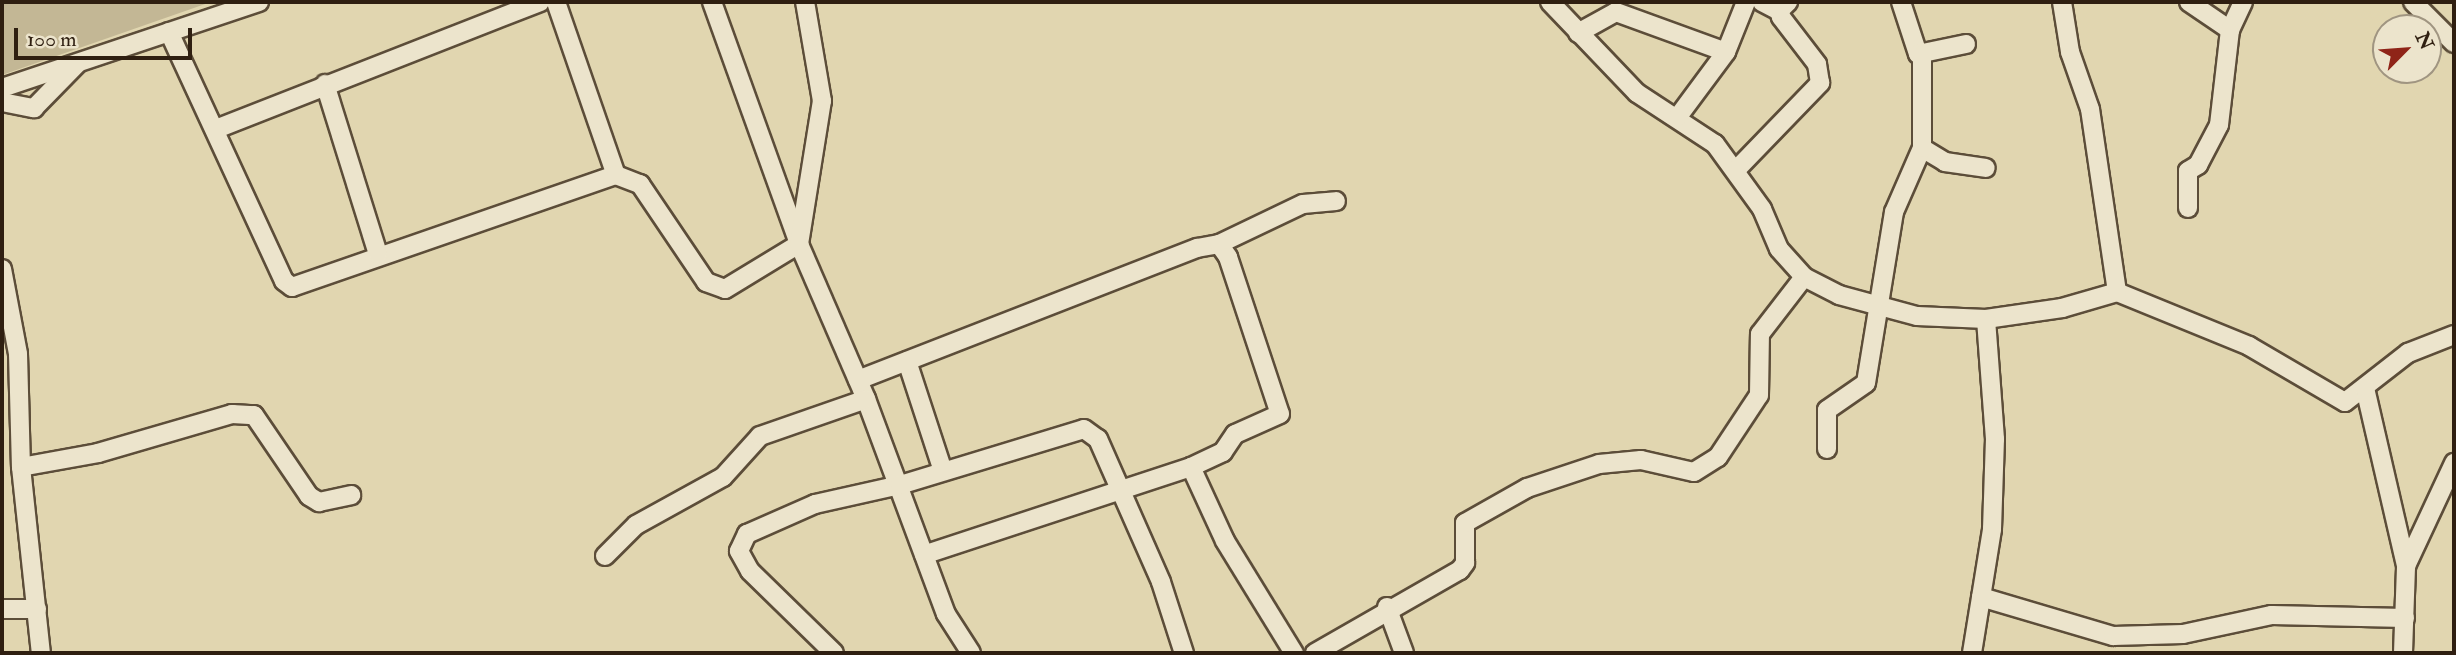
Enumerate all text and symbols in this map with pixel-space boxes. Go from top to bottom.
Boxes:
scale bar [18,14,196,58]
north arrow [2372,14,2442,84]
text: 100 m [27,26,77,53]
text: N [2410,28,2439,54]

